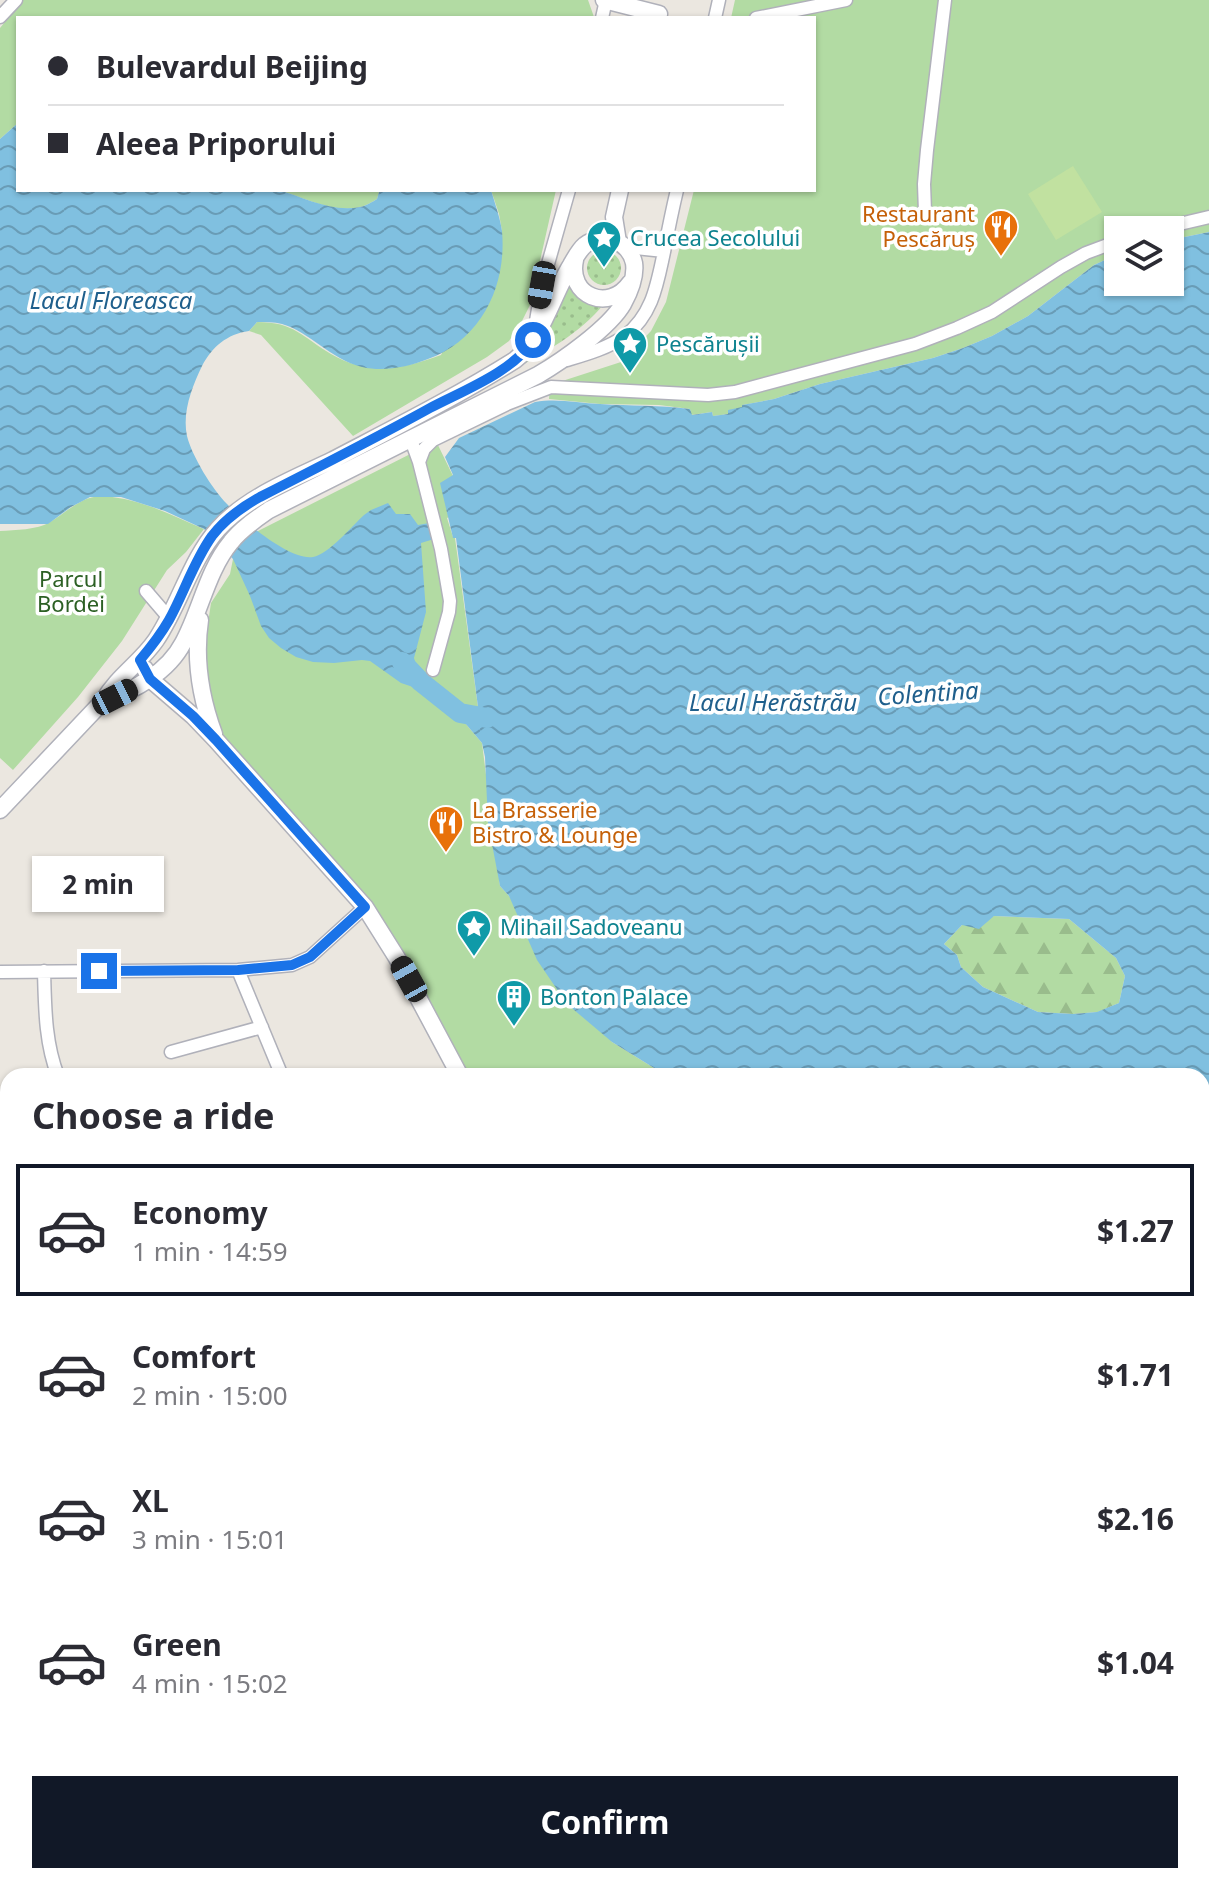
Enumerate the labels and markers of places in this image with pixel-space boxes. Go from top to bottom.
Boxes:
place label: Restaurant Pescăruș [862,198,975,253]
restaurant icon: Restaurant Pescăruș [982,208,1020,258]
place icon: Crucea Secolului [585,219,623,269]
place label: Crucea Secolului [630,222,800,252]
place icon: Pescărușii [611,325,649,375]
place label: Pescărușii [656,328,760,358]
place label: La Brasserie Bistro & Lounge [472,794,638,849]
restaurant icon: La Brasserie Bistro & Lounge [427,804,465,854]
place icon: Mihail Sadoveanu [455,908,493,958]
place label: Mihail Sadoveanu [500,911,683,941]
building icon: Bonton Palace [495,978,533,1028]
place label: Bonton Palace [540,981,688,1011]

